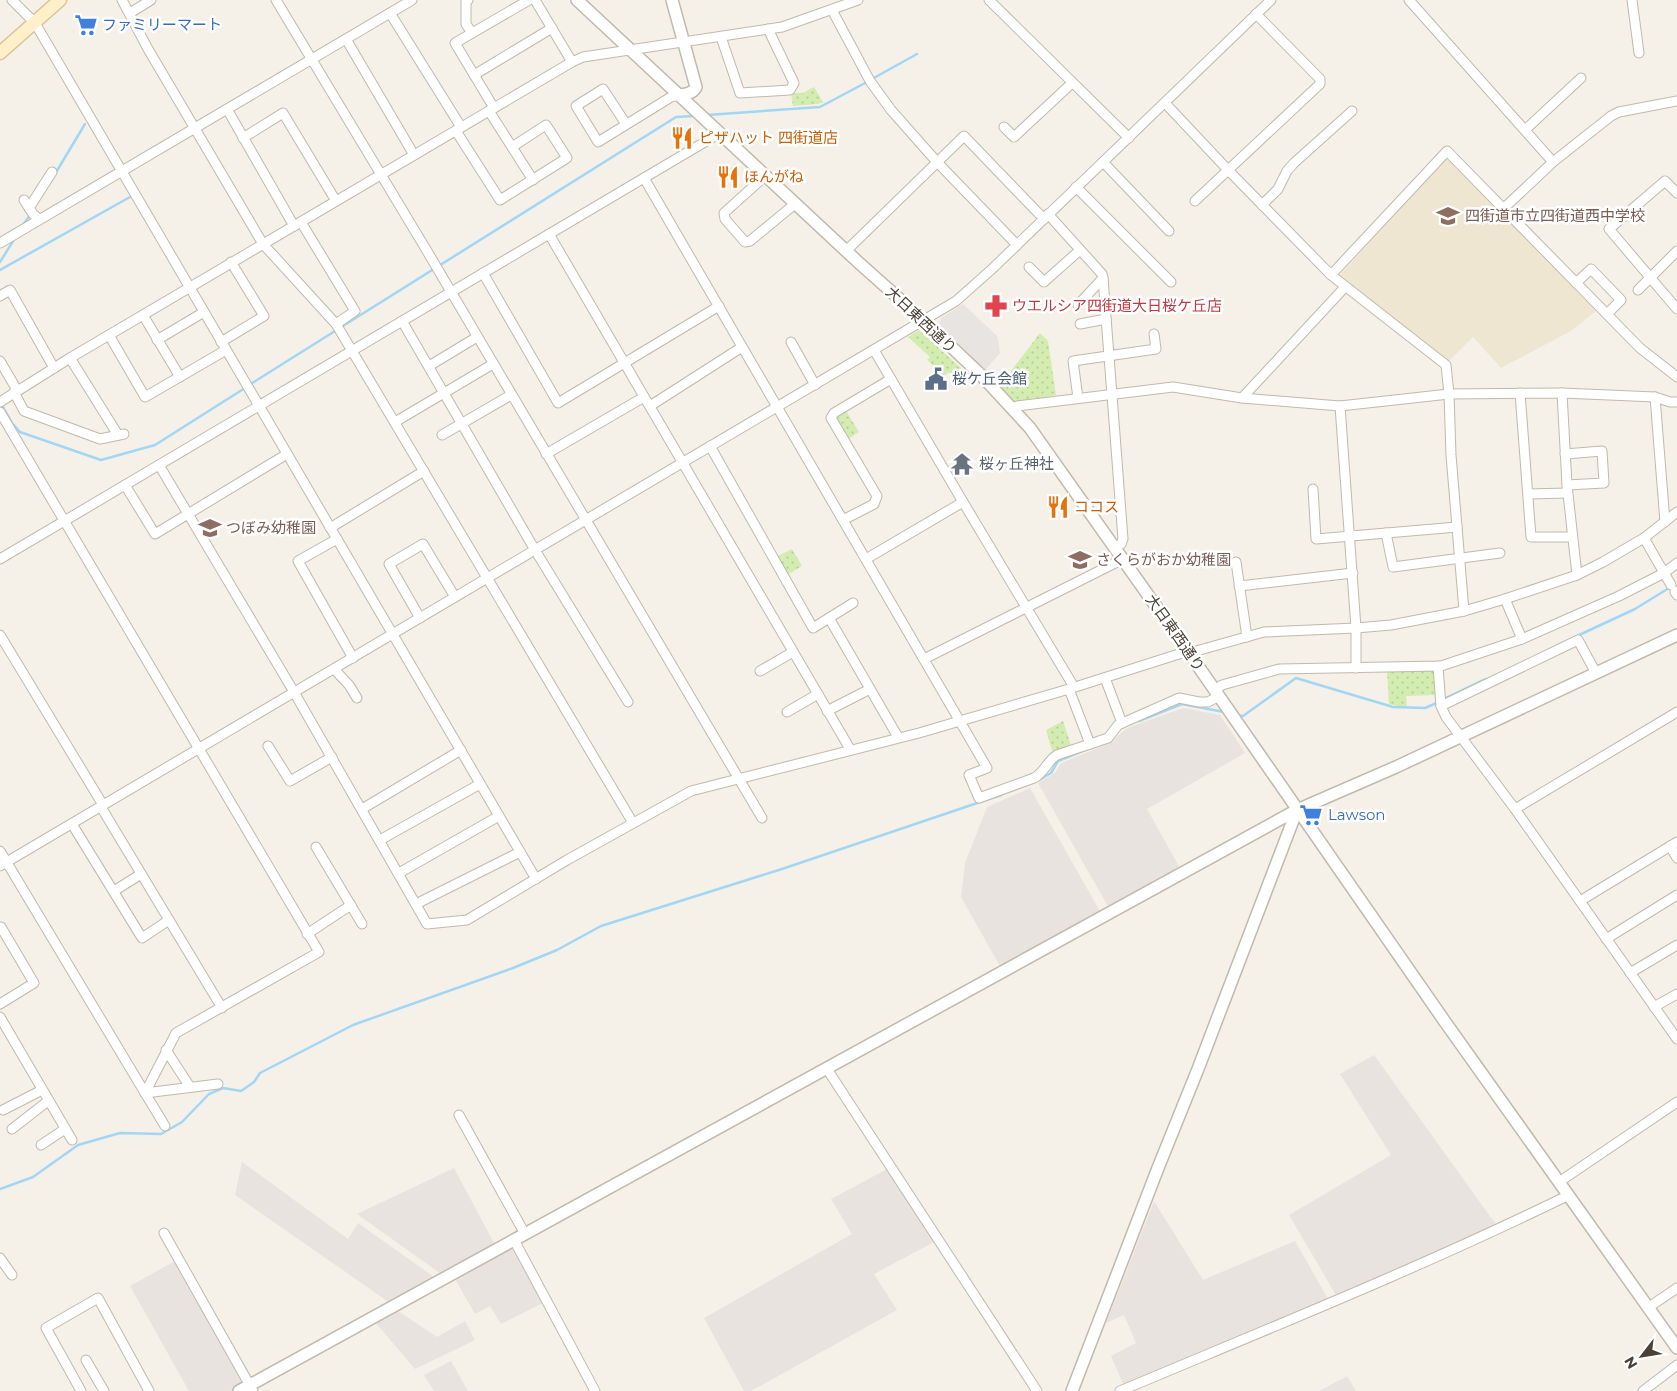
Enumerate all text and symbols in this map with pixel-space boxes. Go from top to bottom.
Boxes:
supermarket icon: ファミリーマート [73,12,99,38]
place label: ファミリーマート [102,15,222,34]
restaurant icon: ピザハット 四街道店 [669,125,695,151]
place label: ピザハット 四街道店 [699,128,838,147]
restaurant icon: ほんがね [715,164,741,190]
place label: ほんがね [744,167,804,186]
school or university icon: 四街道市立四街道西中学校 [1435,203,1461,229]
place label: 四街道市立四街道西中学校 [1465,206,1645,225]
street label: 大日東西通り [882,282,961,357]
pharmacy icon: ウエルシア四街道大日桜ケ丘店 [983,293,1009,319]
place label: ウエルシア四街道大日桜ケ丘店 [1012,296,1222,315]
public building icon: 桜ケ丘会館 [923,366,949,392]
place label: 桜ケ丘会館 [952,369,1027,388]
temple icon: 桜ヶ丘神社 [949,451,975,477]
place label: 桜ヶ丘神社 [979,454,1054,473]
restaurant icon: ココス [1045,494,1071,520]
place label: ココス [1074,497,1119,516]
school or university icon: つぼみ幼稚園 [197,515,223,541]
place label: つぼみ幼稚園 [226,518,316,537]
school or university icon: さくらがおか幼稚園 [1067,547,1093,573]
place label: さくらがおか幼稚園 [1096,550,1231,569]
street label: 大日東西通り [1142,590,1209,675]
supermarket icon: Lawson [1298,802,1324,828]
place label: Lawson [1328,805,1386,824]
north arrow [1617,1331,1667,1381]
text: N [1620,1353,1641,1372]

